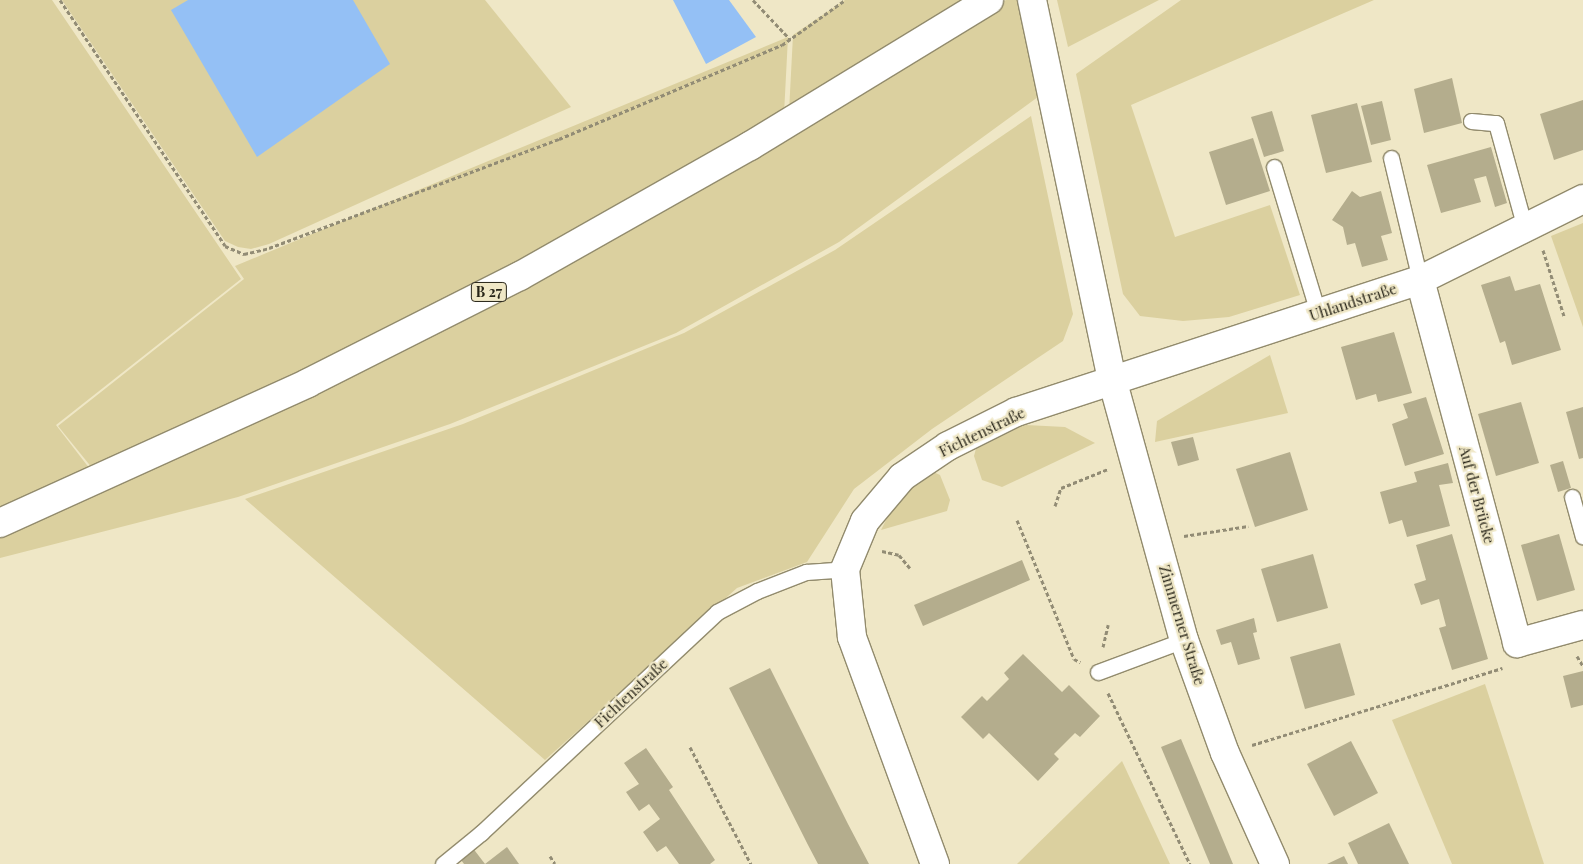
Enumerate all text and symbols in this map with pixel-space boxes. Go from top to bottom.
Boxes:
street label: Uhlandstraße [1307,279,1399,325]
road number: B 27 [470,280,508,304]
street label: Fichtenstraße [936,403,1028,461]
street label: Auf der Brücke [1455,444,1499,546]
street label: Zimmerner Straße [1155,563,1209,687]
street label: Fichtenstraße [591,655,671,731]

